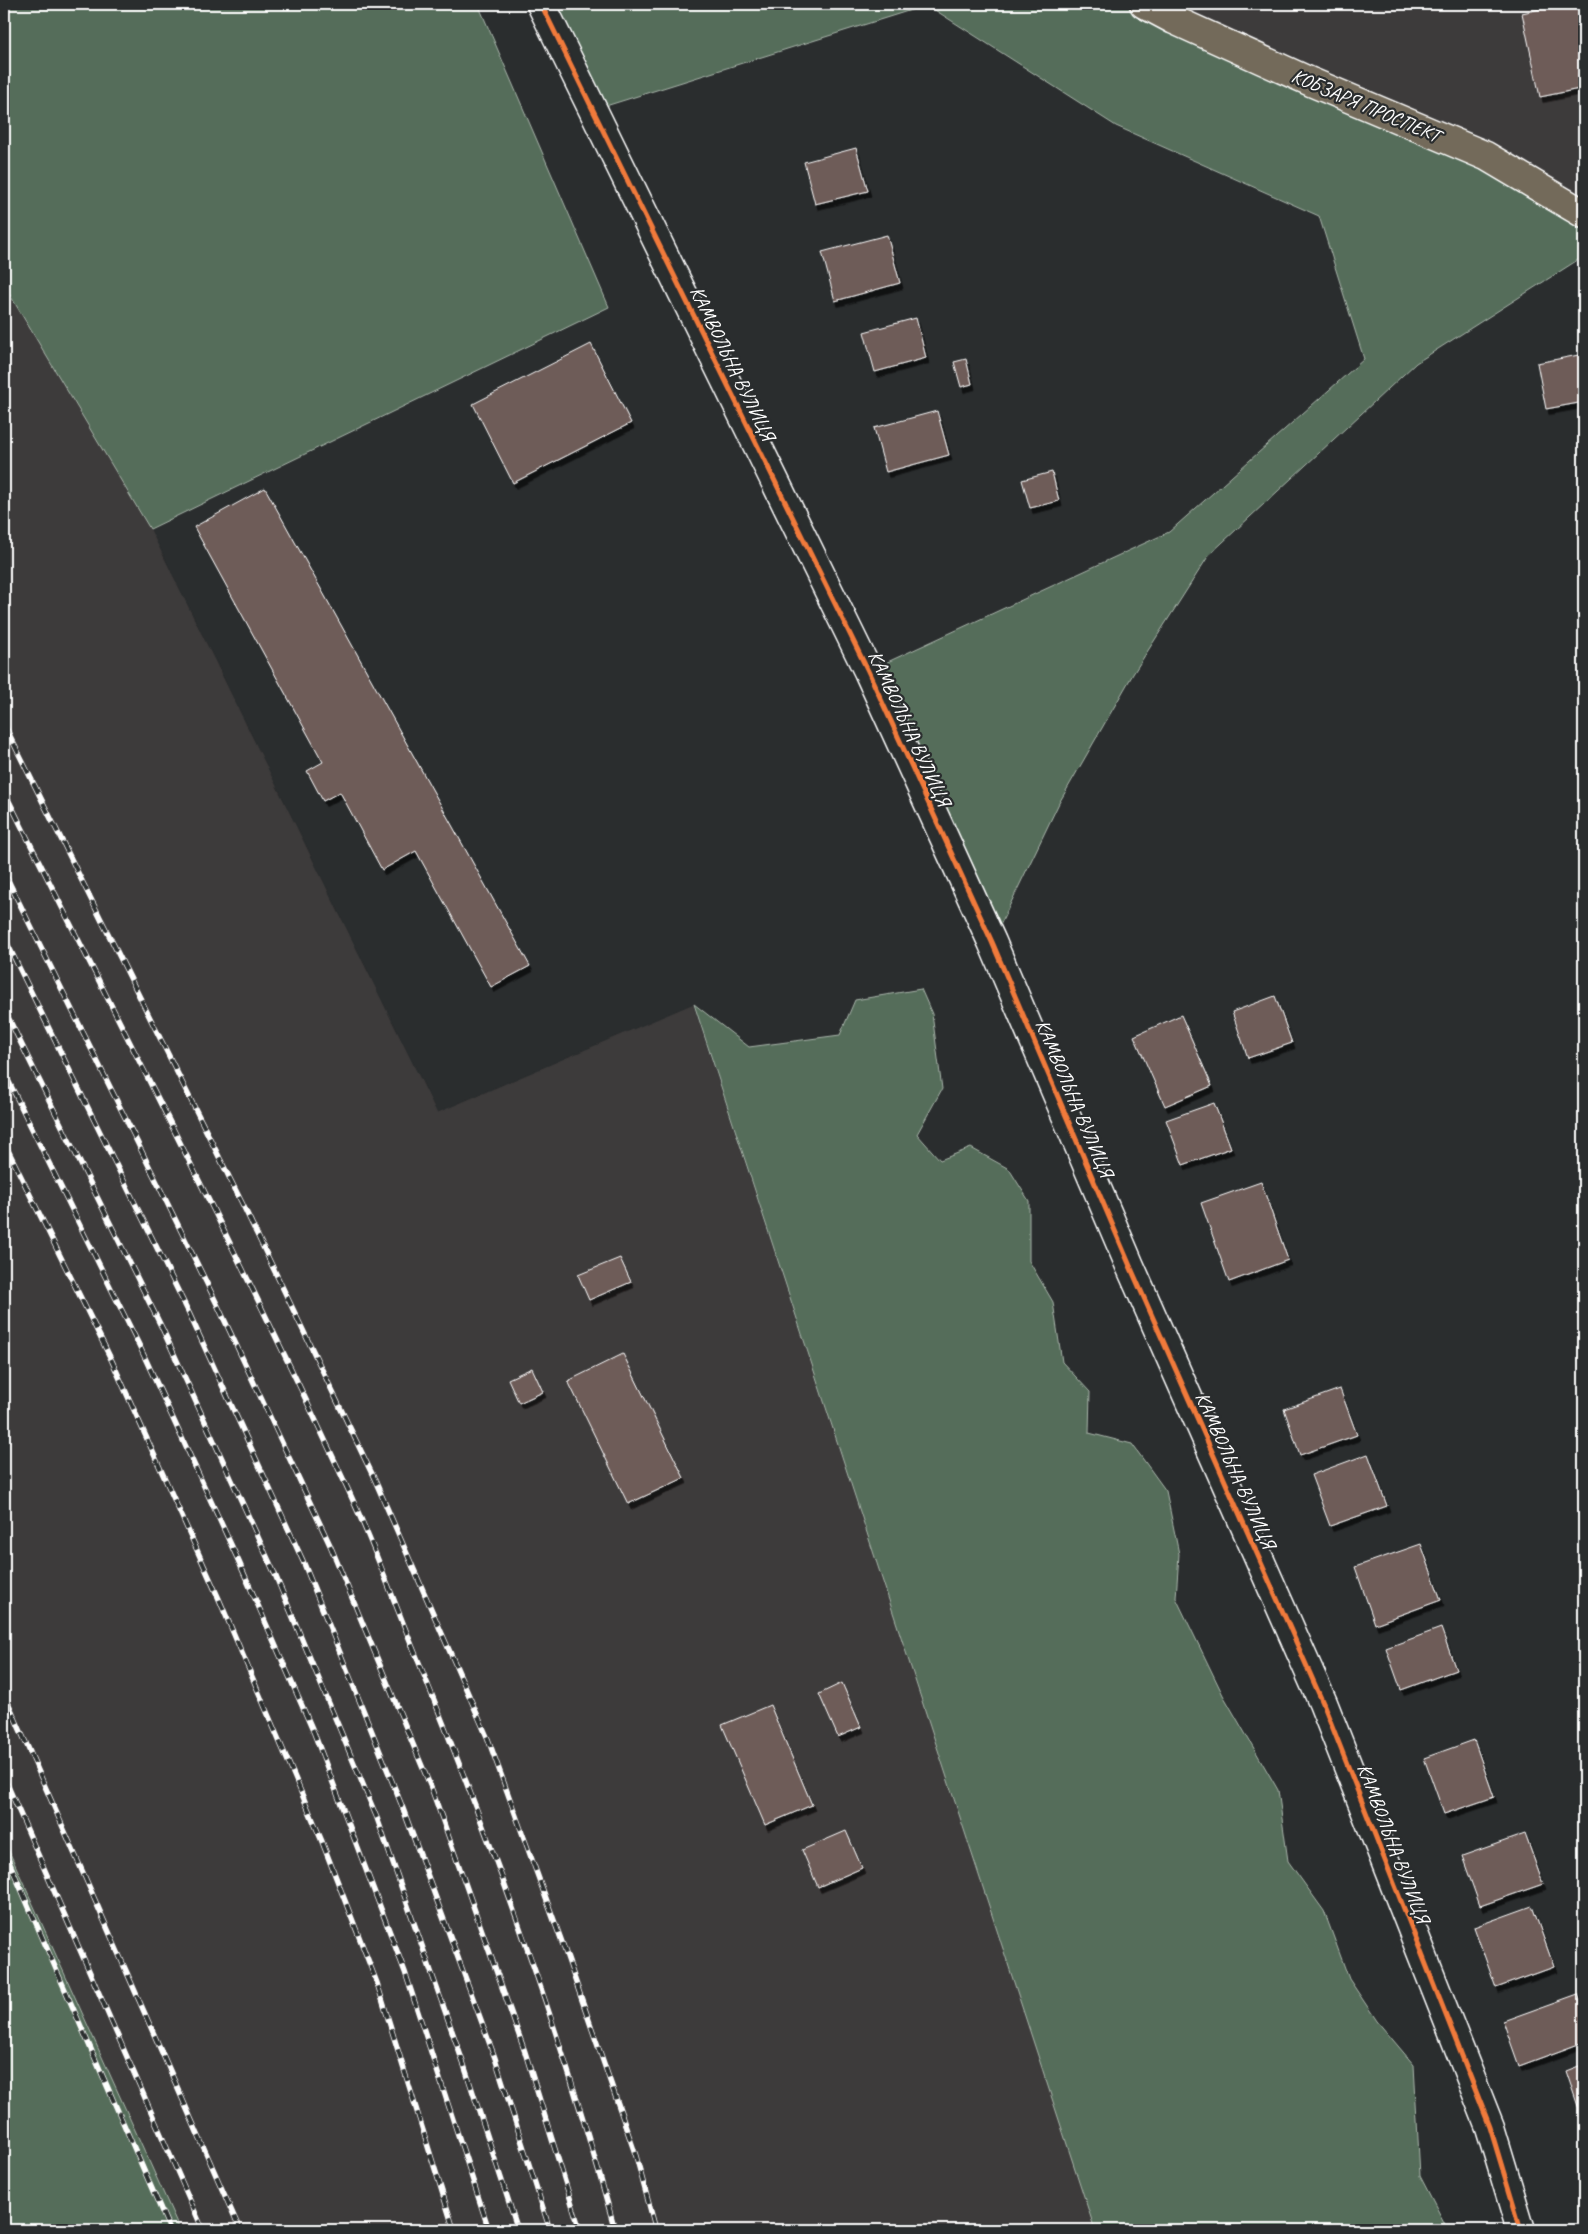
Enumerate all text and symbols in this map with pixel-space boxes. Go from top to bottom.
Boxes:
street label: КОБЗАРЯ ПРОСПЕКТ [1288,63,1447,149]
street label: КАМВОЛЬНА ВУЛИЦЯ [684,282,782,448]
street label: КАМВОЛЬНА ВУЛИЦЯ [863,646,958,813]
street label: КАМВОЛЬНА ВУЛИЦЯ [1030,1016,1120,1184]
street label: КАМВОЛЬНА ВУЛИЦЯ [1190,1388,1283,1556]
street label: КАМВОЛЬНА ВУЛИЦЯ [1352,1760,1437,1930]

